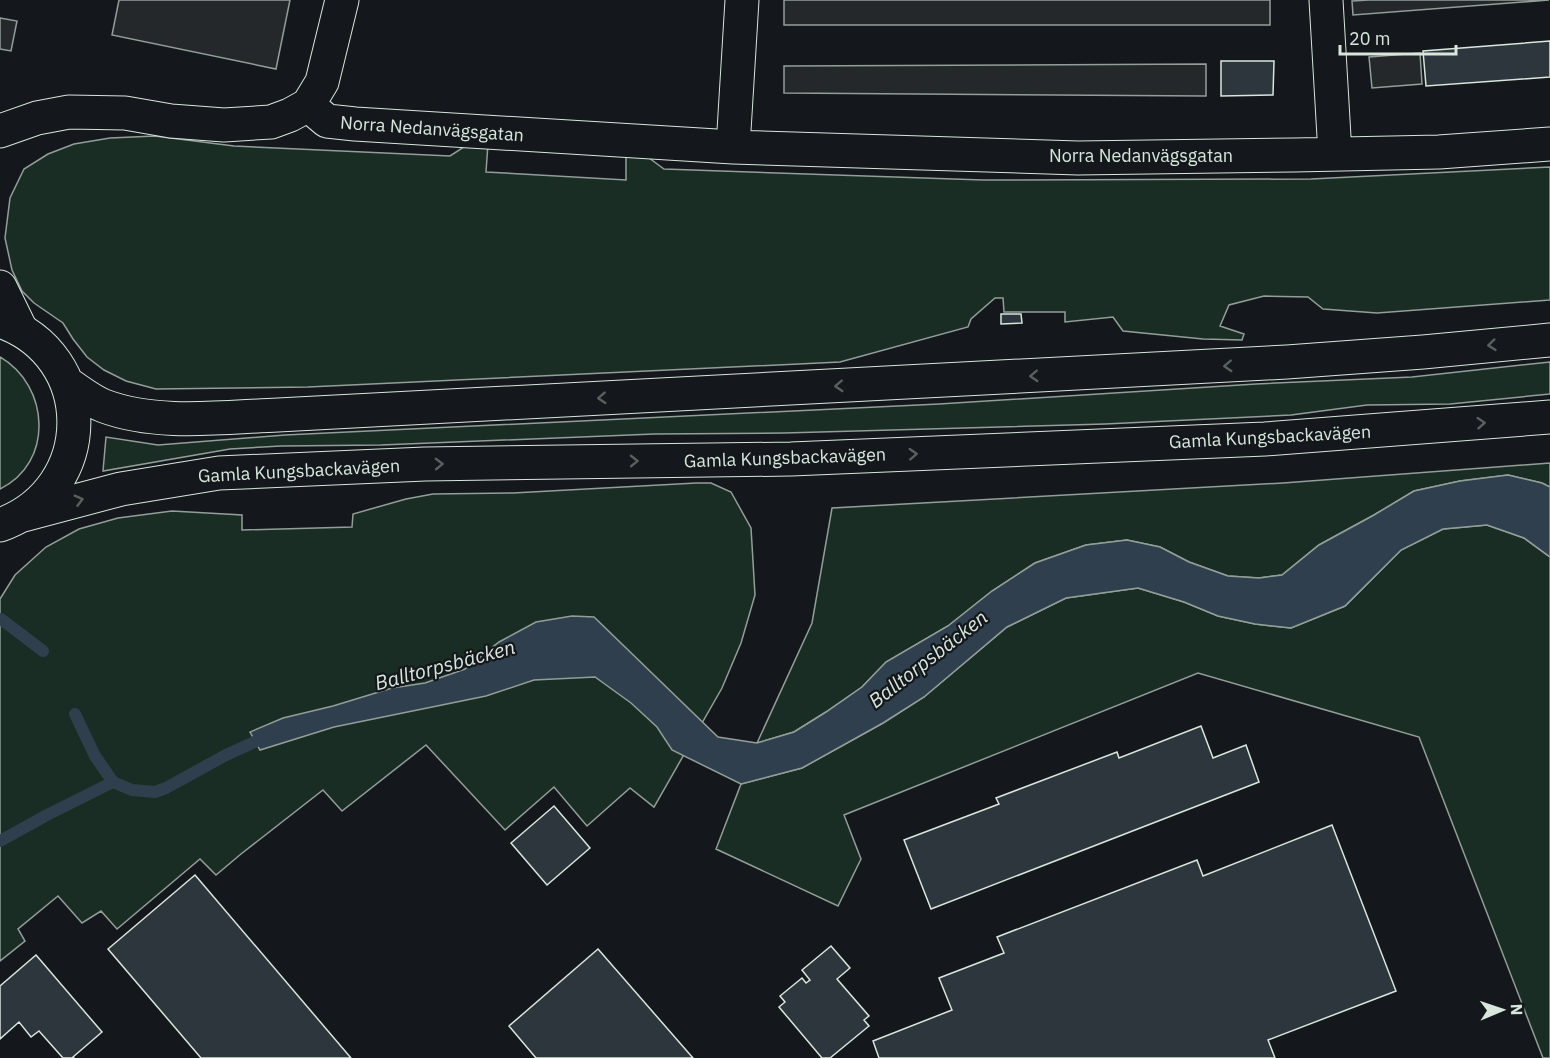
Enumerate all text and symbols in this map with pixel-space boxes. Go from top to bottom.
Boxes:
scale bar [1340,18,1456,56]
text: 20 m [1349,27,1391,50]
street label: Norra Nedanvägsgatan [339,111,525,146]
street label: Norra Nedanvägsgatan [1049,144,1233,167]
one-way arrow [1487,339,1496,351]
one-way arrow [1224,359,1233,372]
one-way arrow [1029,370,1038,383]
one-way arrow [834,379,843,392]
one-way arrow [598,391,607,404]
one-way arrow [1476,417,1485,430]
street label: Gamla Kungsbackavägen [1168,420,1372,453]
street label: Gamla Kungsbackavägen [683,442,886,473]
one-way arrow [909,447,918,460]
street label: Gamla Kungsbackavägen [197,454,401,487]
one-way arrow [630,455,639,468]
one-way arrow [435,458,444,470]
one-way arrow [74,495,84,507]
water label: Balltorpsbäcken [863,604,993,714]
water label: Balltorpsbäcken [372,633,518,696]
north arrow [1472,980,1532,1040]
text: N [1507,1003,1527,1016]

